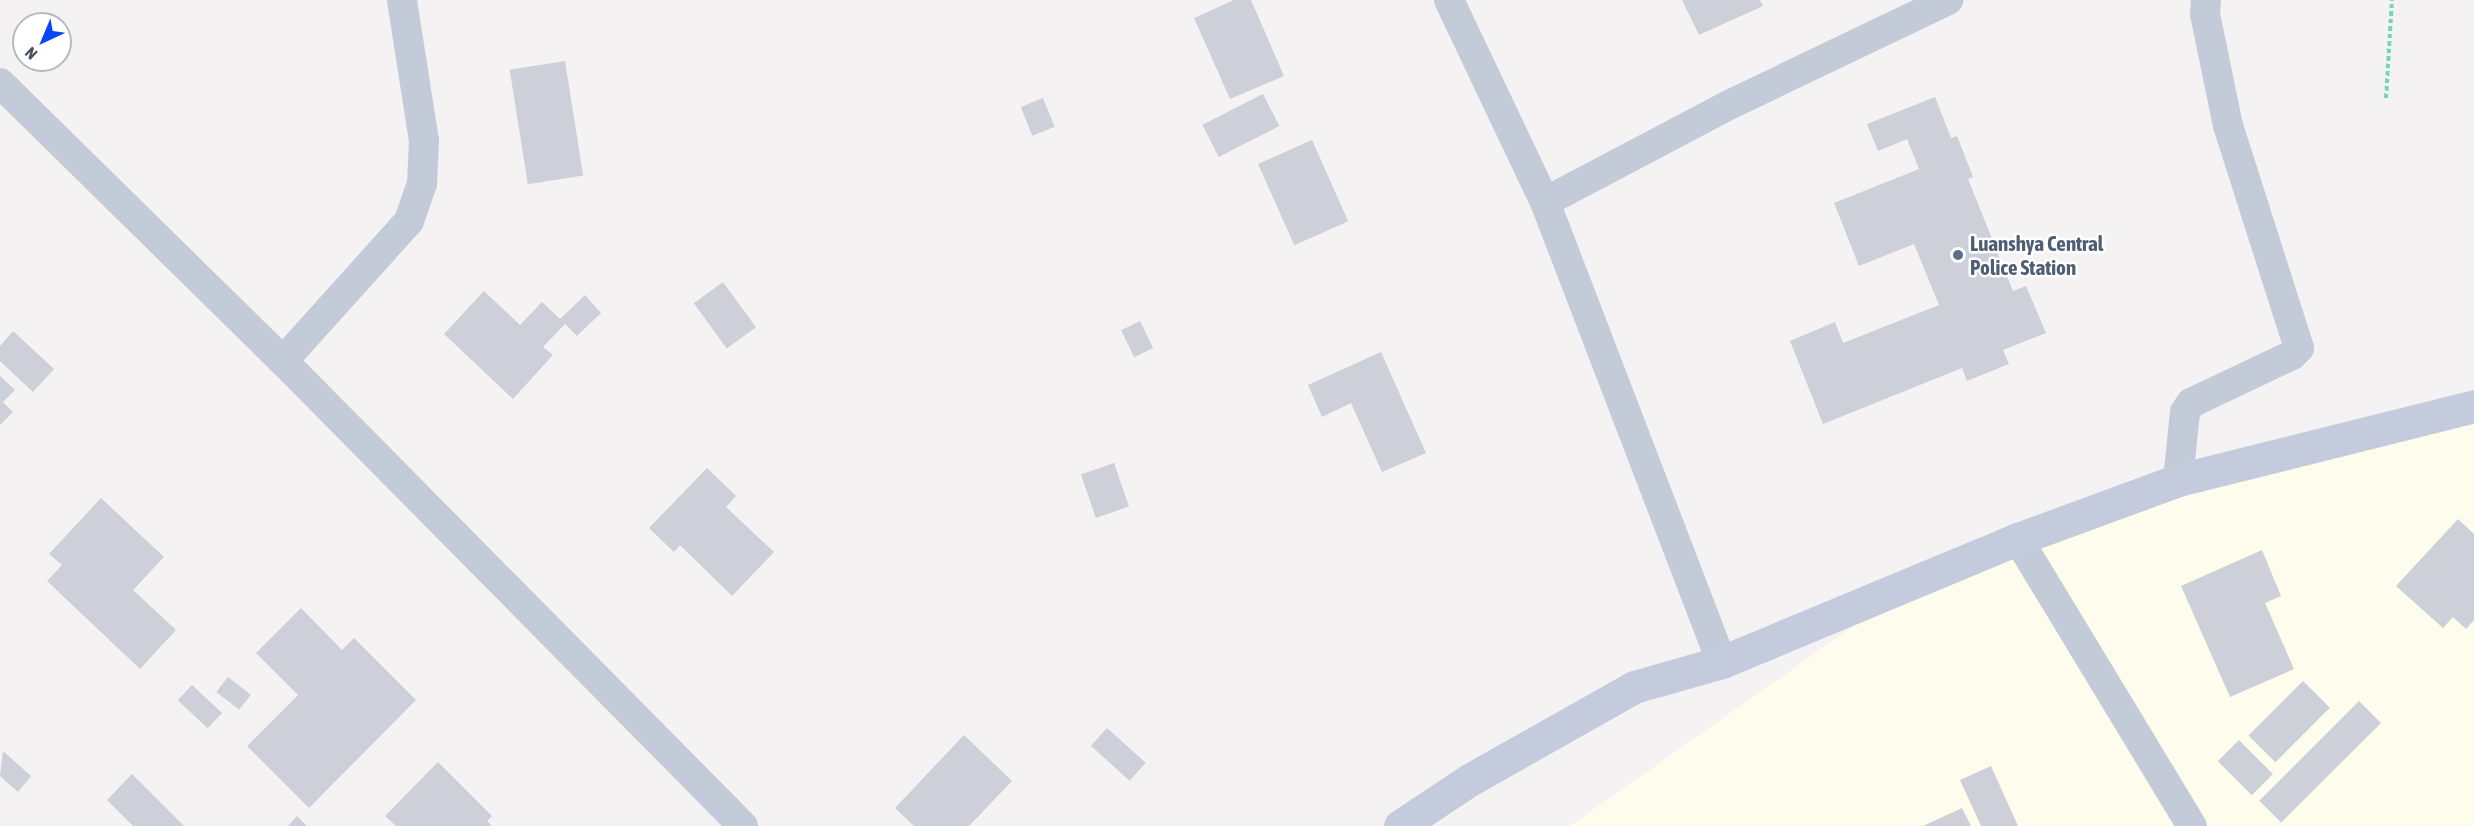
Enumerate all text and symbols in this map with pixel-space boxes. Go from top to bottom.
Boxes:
north arrow [12,12,72,72]
text: N [21,44,41,63]
place label: Luanshya Central Police Station [1970,230,2103,280]
marker: Luanshya Central Police Station [1951,248,1965,262]

